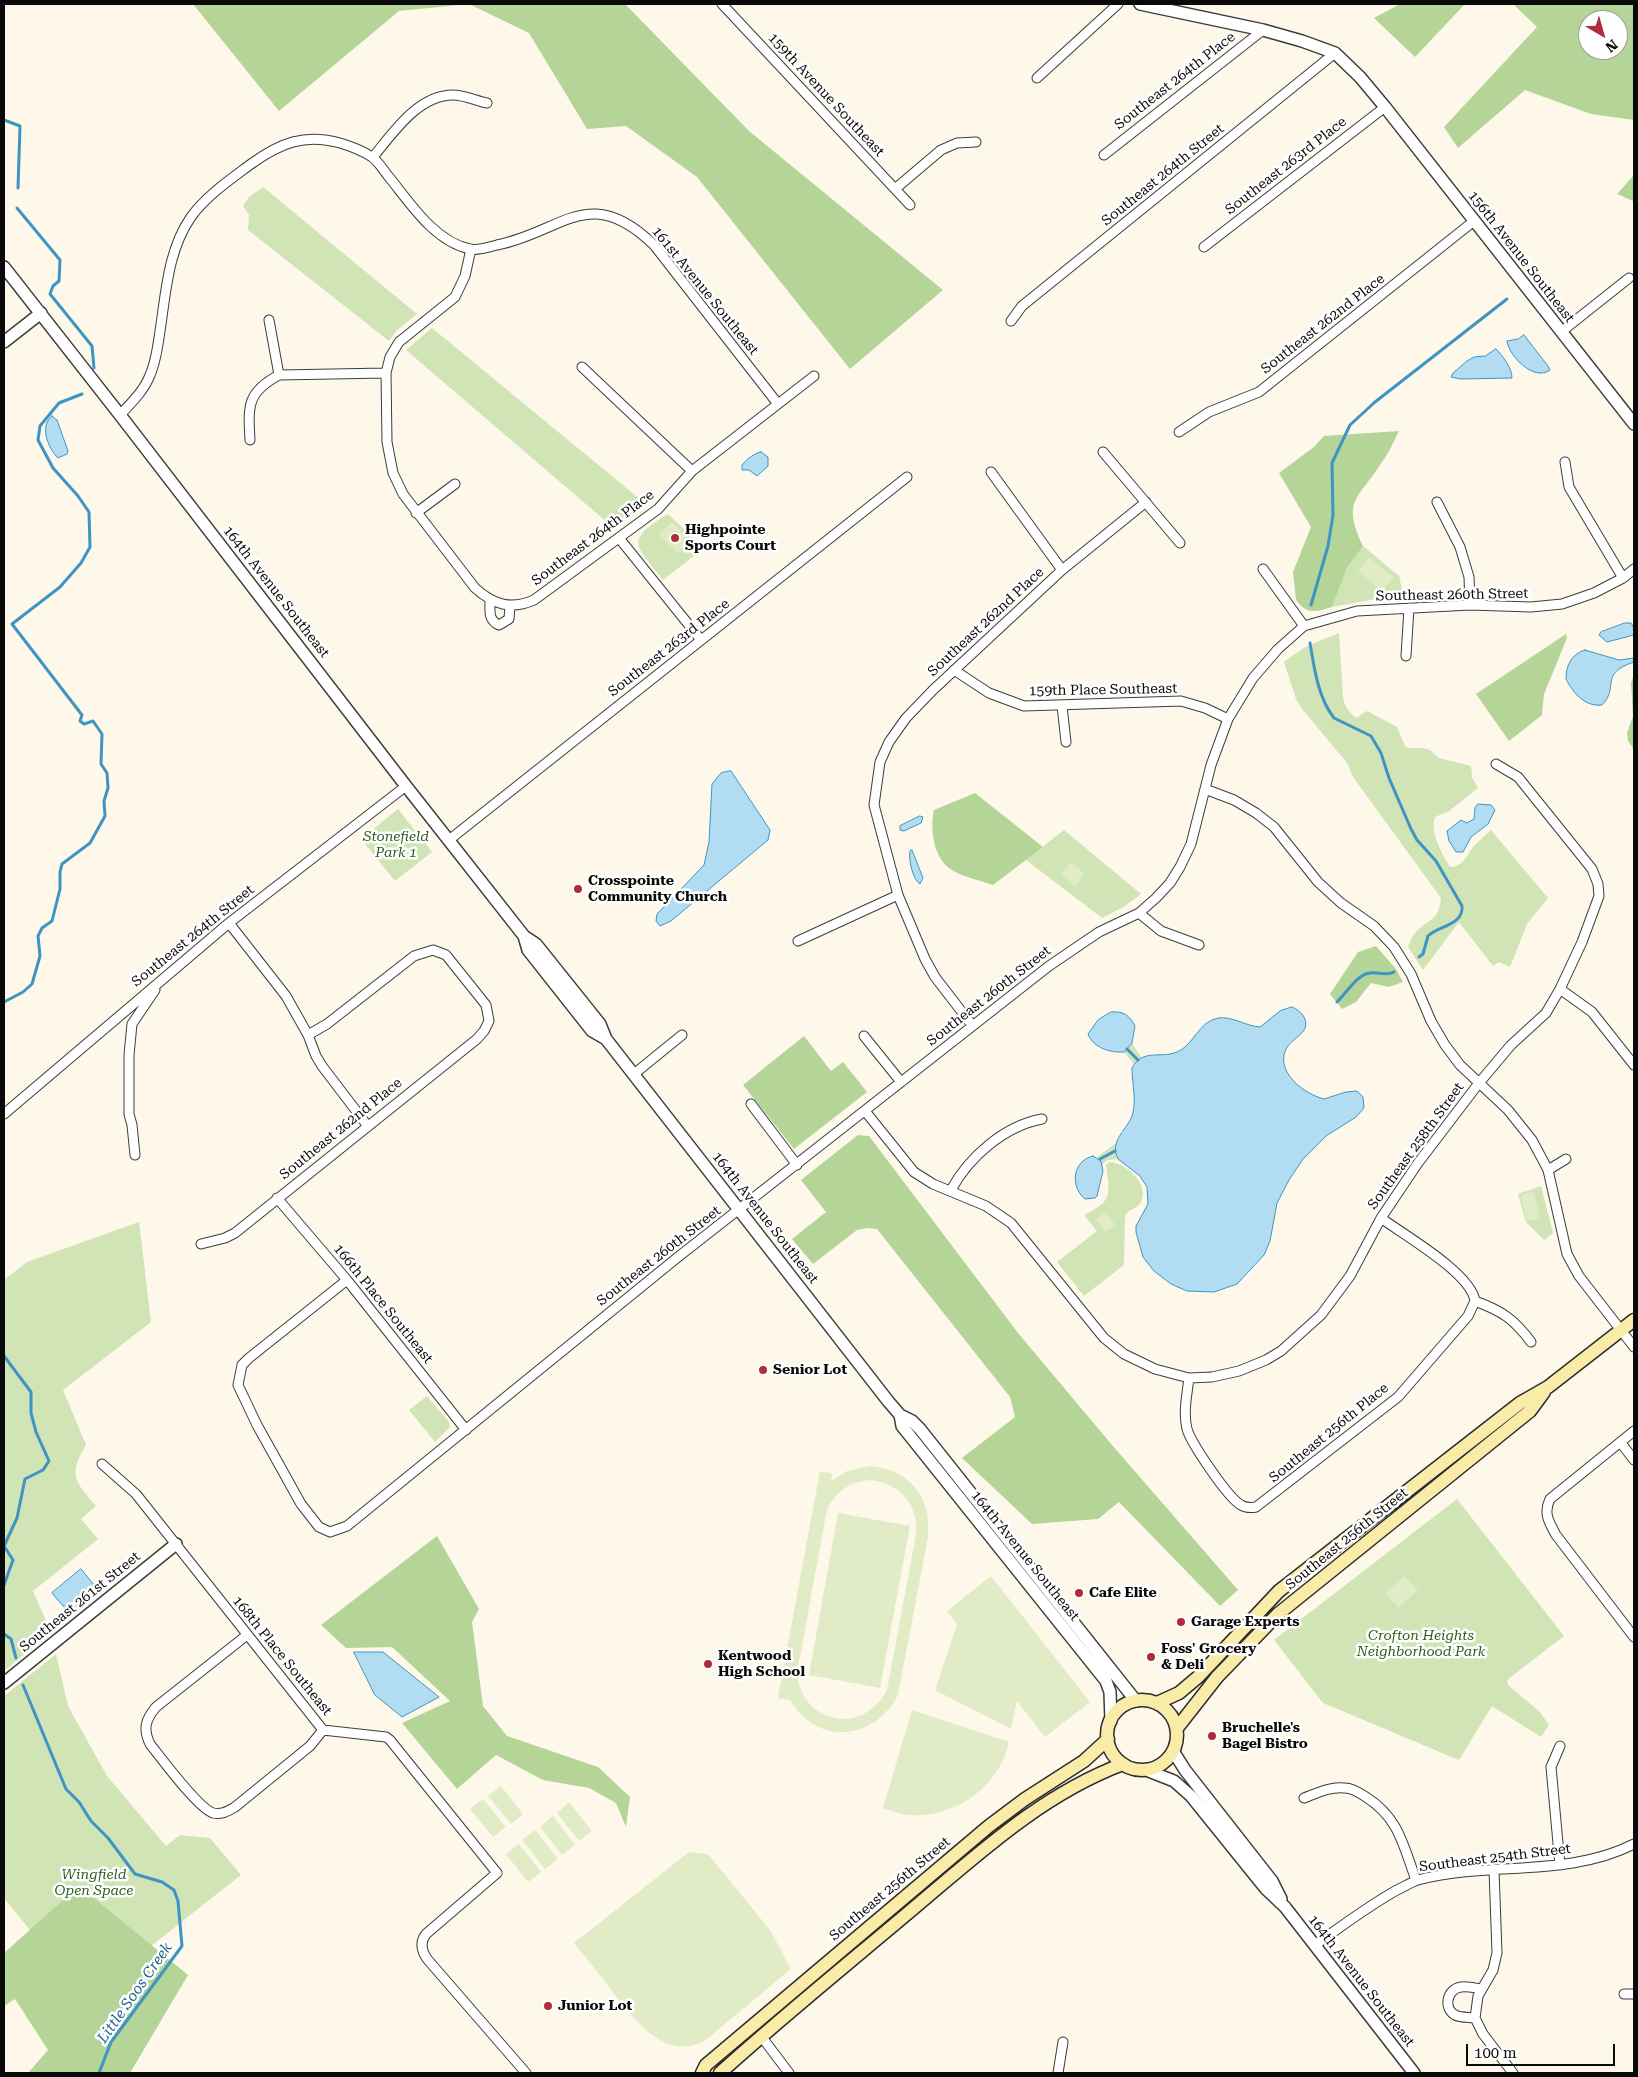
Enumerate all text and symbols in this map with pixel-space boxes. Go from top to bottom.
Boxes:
north arrow [1578,10,1628,60]
street label: Southeast 264th Place [1111,29,1239,133]
street label: 159th Avenue Southeast [764,30,888,160]
text: N [1602,36,1621,56]
street label: Southeast 263rd Place [1222,114,1350,218]
street label: Southeast 264th Street [1098,120,1228,230]
street label: 156th Avenue Southeast [1464,188,1578,326]
street label: 161st Avenue Southeast [648,223,762,359]
street label: Southeast 262nd Place [1258,270,1388,378]
street label: Southeast 264th Place [529,487,657,589]
place label: Highpointe Sports Court [685,522,776,554]
street label: 164th Avenue Southeast [219,523,333,661]
marker: Highpointe Sports Court [669,532,681,544]
street label: Southeast 262nd Place [925,564,1047,680]
street label: Southeast 260th Street [1376,585,1528,605]
street label: Southeast 263rd Place [605,596,733,700]
street label: 159th Place Southeast [1029,680,1177,700]
park label: Stonefield Park 1 [363,829,429,862]
place label: Crosspointe Community Church [588,873,727,906]
street label: Southeast 264th Street [128,881,258,991]
marker: Crosspointe Community Church [572,883,584,895]
street label: Southeast 260th Street [924,942,1054,1050]
street label: Southeast 262nd Place [276,1075,406,1183]
street label: Southeast 258th Street [1364,1079,1468,1213]
street label: 164th Avenue Southeast [708,1149,822,1287]
street label: Southeast 260th Street [594,1202,724,1310]
street label: 166th Place Southeast [330,1241,436,1367]
place label: Senior Lot [773,1362,847,1378]
marker: Senior Lot [757,1364,769,1376]
street label: Southeast 256th Place [1266,1380,1392,1486]
street label: Southeast 256th Street [1282,1484,1412,1594]
street label: 164th Avenue Southeast [967,1488,1083,1624]
street label: Southeast 261st Street [16,1548,144,1656]
place label: Cafe Elite [1089,1585,1157,1601]
marker: Cafe Elite [1073,1587,1085,1599]
street label: 168th Place Southeast [229,1593,335,1719]
place label: Garage Experts [1191,1614,1299,1630]
marker: Garage Experts [1175,1616,1187,1628]
park label: Crofton Heights Neighborhood Park [1357,1628,1485,1660]
place label: Foss' Grocery & Deli [1161,1641,1256,1674]
place label: Kentwood High School [718,1648,805,1680]
marker: Foss' Grocery & Deli [1145,1651,1157,1663]
marker: Kentwood High School [702,1658,714,1670]
place label: Bruchelle's Bagel Bistro [1222,1720,1308,1752]
marker: Bruchelle's Bagel Bistro [1206,1730,1218,1742]
street label: Southeast 256th Street [826,1834,954,1944]
street label: Southeast 254th Street [1418,1840,1572,1876]
park label: Wingfield Open Space [55,1867,133,1900]
street label: 164th Avenue Southeast [1304,1912,1418,2050]
water label: Little Soos Creek [94,1939,176,2047]
place label: Junior Lot [558,1998,632,2014]
marker: Junior Lot [542,2000,554,2012]
scale bar [1468,2034,1617,2066]
text: 100 m [1474,2044,1517,2062]

